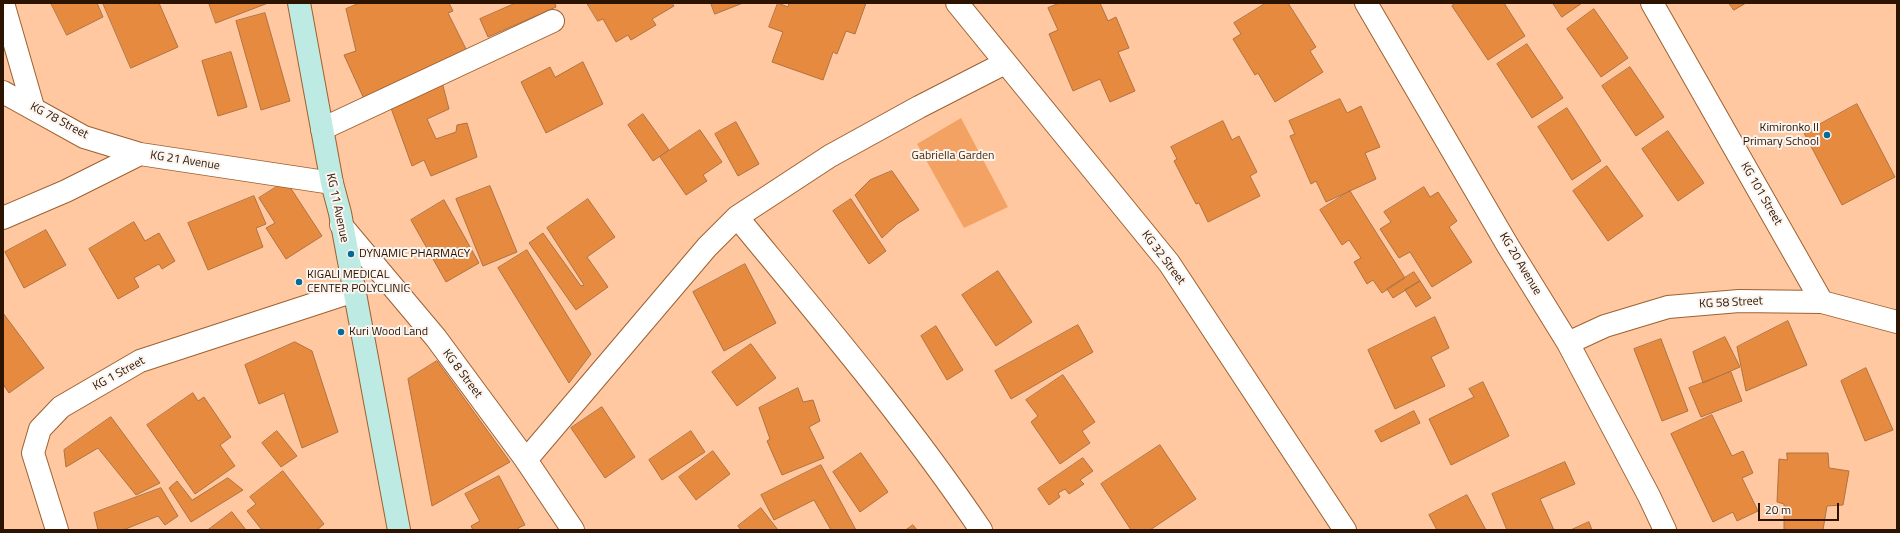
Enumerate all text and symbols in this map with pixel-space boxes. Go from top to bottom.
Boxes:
street label: KG 78 Street [28,100,90,142]
place label: Kimironko II Primary School [1743,121,1819,149]
marker: Kimironko II Primary School [1822,130,1832,140]
street label: KG 21 Avenue [149,148,221,174]
park label: Gabriella Garden [911,149,995,163]
street label: KG 101 Street [1737,160,1785,228]
street label: KG 11 Avenue [323,172,351,244]
street label: KG 32 Street [1138,228,1188,288]
street label: KG 20 Avenue [1496,230,1544,298]
place label: DYNAMIC PHARMACY [359,247,470,261]
marker: DYNAMIC PHARMACY [346,249,356,259]
place label: KIGALI MEDICAL CENTER POLYCLINIC [307,268,410,296]
marker: KIGALI MEDICAL CENTER POLYCLINIC [294,277,304,287]
street label: KG 58 Street [1699,294,1763,312]
place label: Kuri Wood Land [349,325,428,339]
marker: Kuri Wood Land [336,327,346,337]
street label: KG 8 Street [439,347,485,401]
street label: KG 1 Street [91,354,147,394]
scale bar [1760,495,1841,521]
text: 20 m [1765,500,1791,519]

